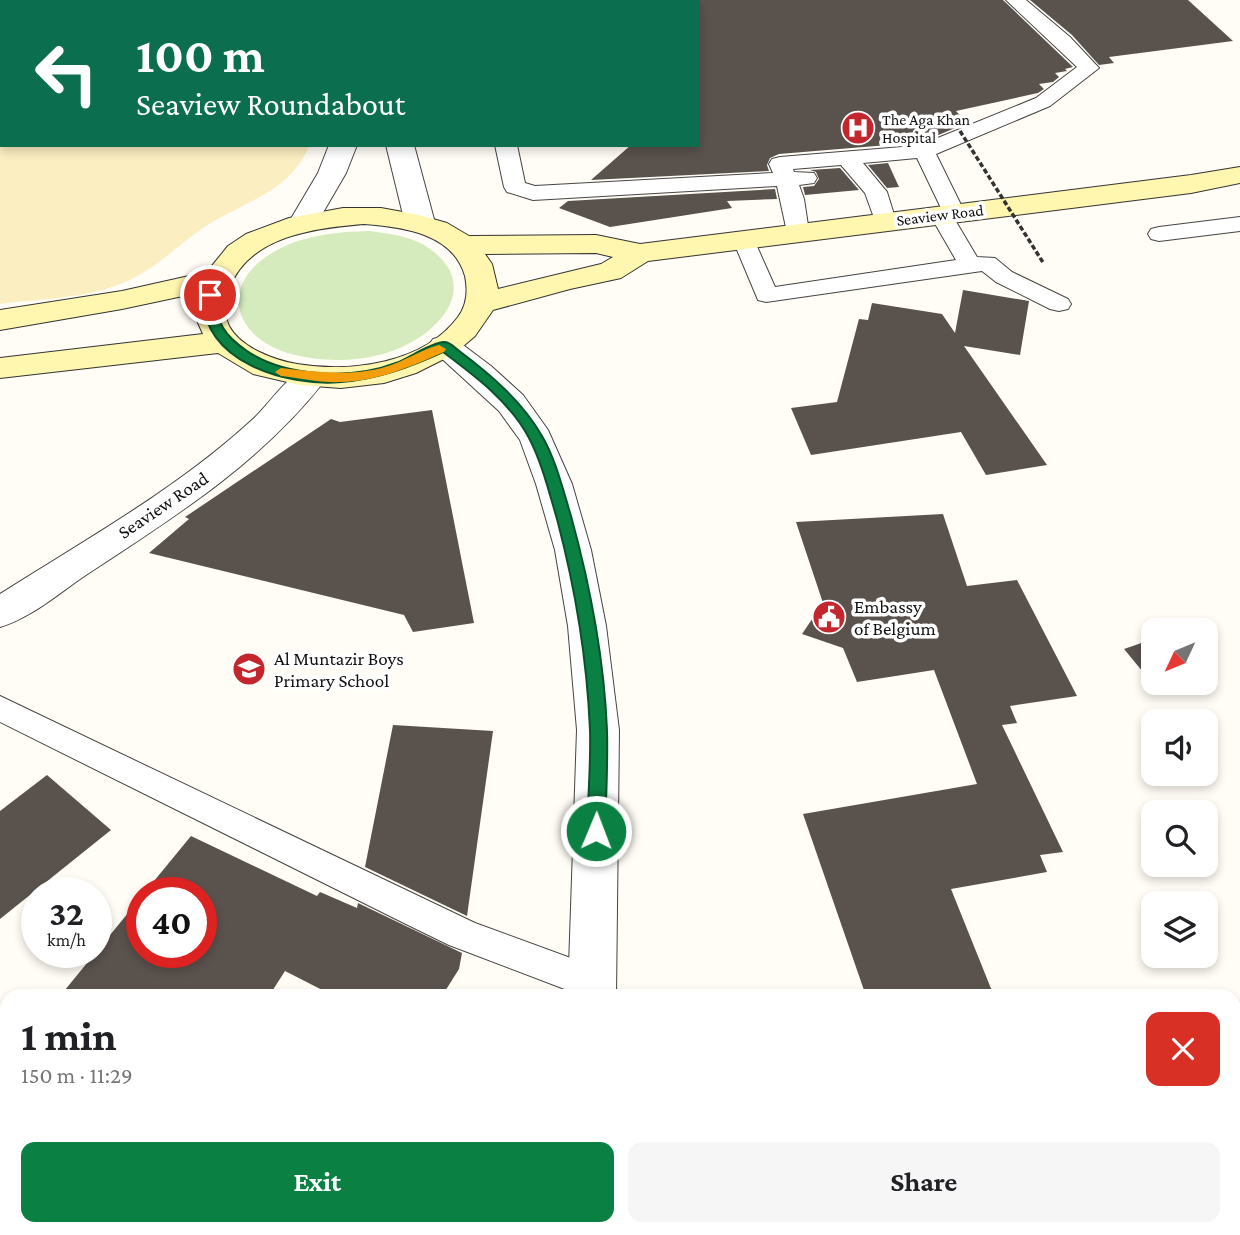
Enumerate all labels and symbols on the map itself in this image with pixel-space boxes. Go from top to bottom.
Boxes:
hospital icon: The Aga Khan Hospital [839,109,877,147]
place label: The Aga Khan Hospital [882,111,971,147]
street label: Seaview Road [895,201,985,229]
pin [180,265,240,325]
street label: Seaview Road [114,467,212,543]
place label: Embassy of Belgium [854,596,936,639]
public building icon: Embassy of Belgium [810,598,848,636]
north arrow [1141,618,1218,695]
place label: Al Muntazir Boys Primary School [274,648,404,691]
school or university icon: Al Muntazir Boys Primary School [230,650,268,688]
position arrow [559,794,633,868]
speed limit sign: 40 [126,877,217,968]

